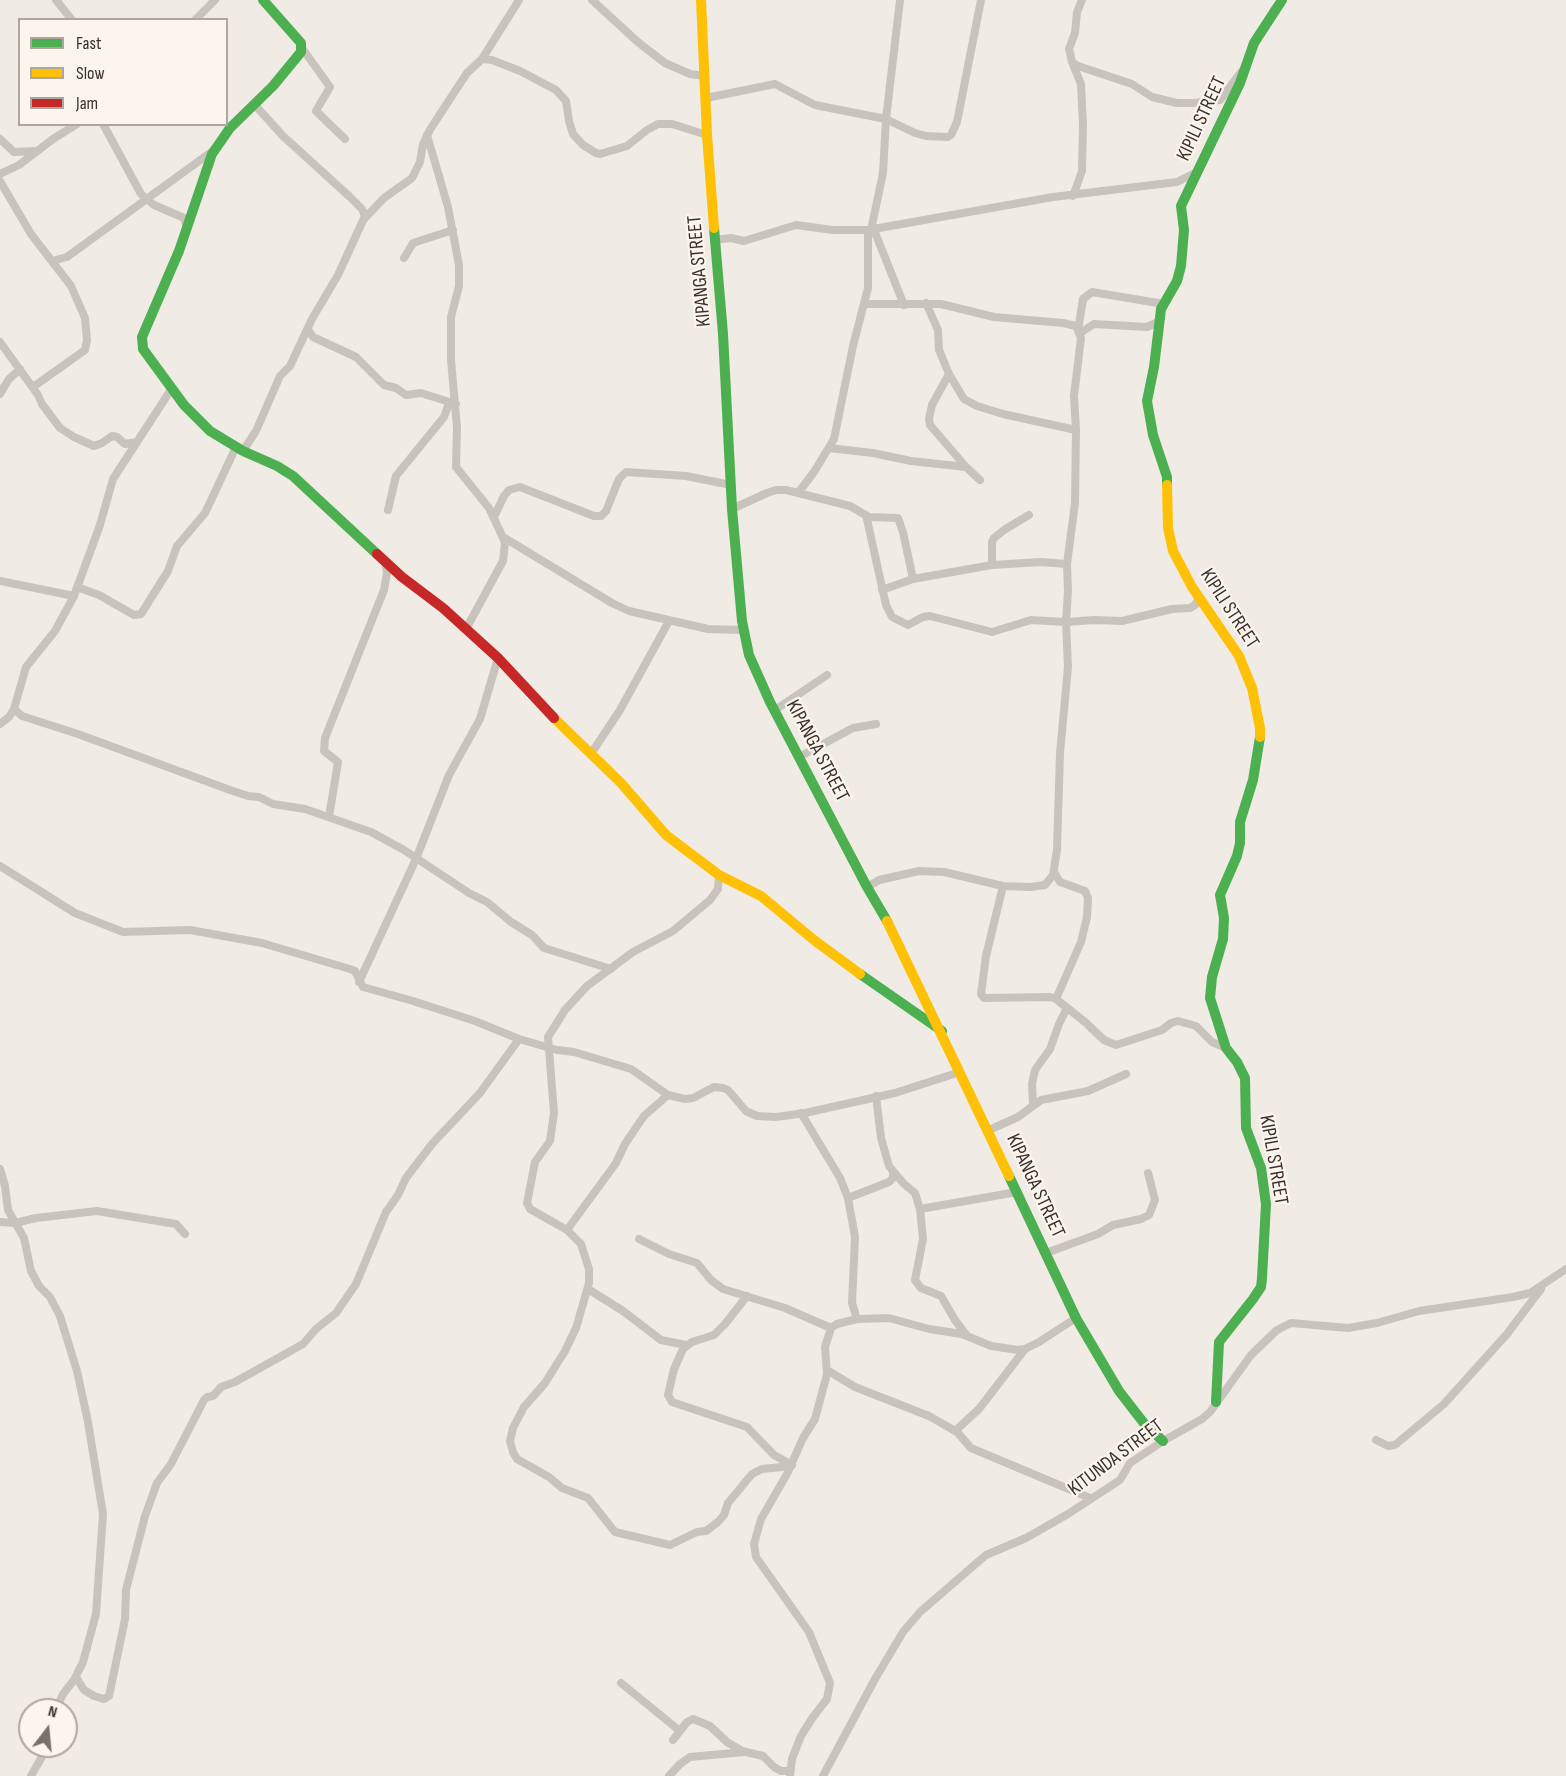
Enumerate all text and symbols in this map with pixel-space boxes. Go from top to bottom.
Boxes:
legend [18,18,228,126]
text: Fast [76,33,101,54]
text: Slow [76,63,105,84]
street label: KIPILI STREET [1172,73,1232,165]
text: Jam [76,93,98,114]
street label: KIPANGA STREET [683,214,717,328]
street label: KIPILI STREET [1194,565,1264,653]
street label: KIPANGA STREET [780,696,854,806]
street label: KIPILI STREET [1253,1113,1293,1207]
street label: KIPANGA STREET [1000,1130,1070,1242]
street label: KITUNDA STREET [1064,1414,1168,1502]
north arrow [18,1698,78,1758]
text: N [46,1702,59,1722]

